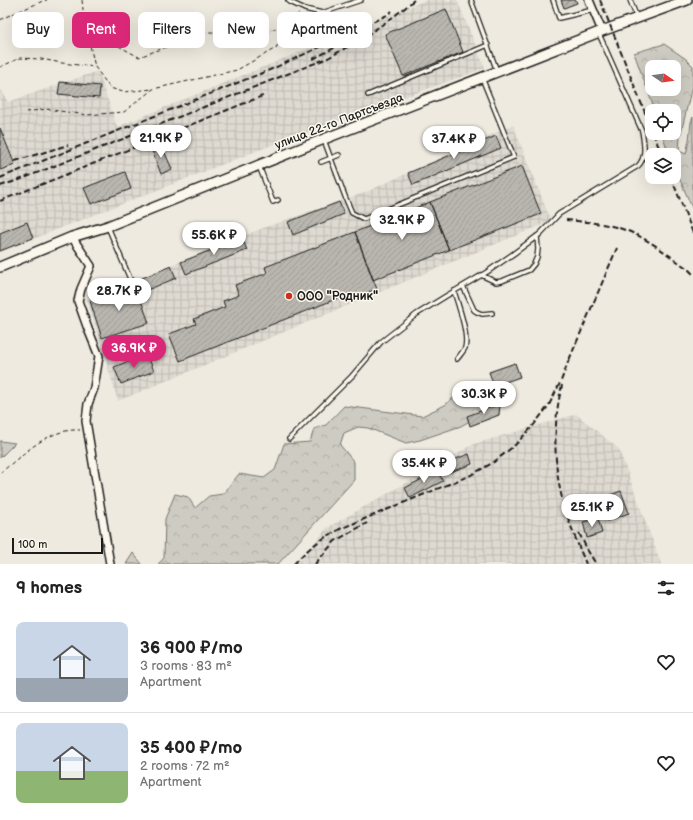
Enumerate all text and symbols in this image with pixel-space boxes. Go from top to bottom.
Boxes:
chip: Buy [12,12,64,48]
chip: Rent [72,12,130,48]
chip: Filters [138,12,205,48]
chip: New [213,12,269,48]
chip: Apartment [277,12,372,48]
north arrow [645,60,681,96]
map controls [645,60,681,184]
street label: улица 22-го Партсъезда [273,90,406,153]
button: locate [645,104,681,140]
pin: 21.9K ₽ [124,125,198,159]
pin: 37.4K ₽ [417,126,491,160]
text: 21.9K ₽ [139,130,183,146]
text: 37.4K ₽ [431,131,477,147]
button: layers [645,148,681,184]
pin: 32.9K ₽ [365,207,439,241]
text: 32.9K ₽ [379,212,425,228]
pin: 55.6K ₽ [177,222,251,256]
text: 55.6K ₽ [191,227,237,243]
pin: 28.7K ₽ [82,278,156,312]
text: 28.7K ₽ [96,283,142,299]
place label: ООО "Родник" [297,289,378,304]
marker: ООО "Родник" [284,291,294,301]
pin: 36.9K ₽ [97,335,171,369]
text: 36.9K ₽ [111,340,157,356]
pin: 30.3K ₽ [447,381,521,415]
text: 30.3K ₽ [461,386,507,402]
pin: 35.4K ₽ [387,450,461,484]
text: 35.4K ₽ [401,455,447,471]
pin: 25.1K ₽ [555,494,629,528]
text: 25.1K ₽ [570,499,614,515]
scale bar [12,536,103,555]
text: 100 m [18,538,47,551]
icon: filters [655,577,677,599]
text: 9 homes [16,578,82,598]
icon: home [48,638,96,686]
text: 36 900 ₽/mo [140,638,243,658]
icon: heart [655,651,677,673]
text: 3 rooms · 83 m² [140,658,232,674]
text: Apartment [140,674,201,690]
text: 35 400 ₽/mo [140,738,242,758]
icon: home [48,739,96,787]
icon: heart [655,752,677,774]
text: 2 rooms · 72 m² [140,758,230,774]
text: Apartment [140,774,201,790]

